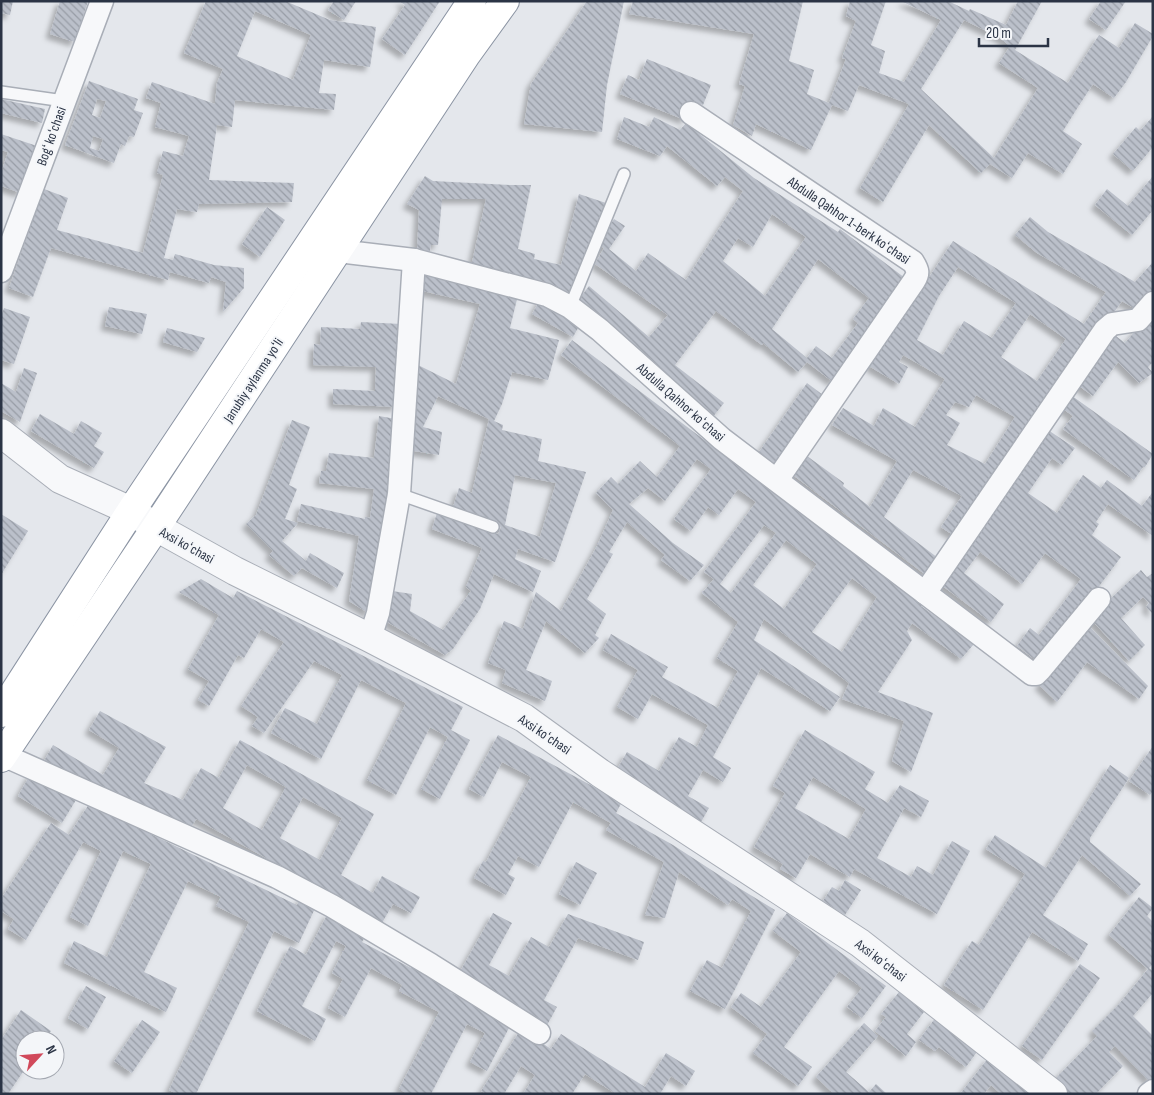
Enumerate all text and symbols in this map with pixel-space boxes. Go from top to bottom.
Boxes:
scale bar [979,15,1048,47]
text: 20 m [986,24,1011,43]
street label: Bogʻ koʻchasi [33,104,70,168]
street label: Аbdulla Qahhor 1-berk koʻchasi [783,172,913,268]
street label: Janubiy aylanma yoʻli [219,335,287,426]
street label: Abdulla Qahhor koʻchasi [632,359,728,445]
street label: Axsi koʻchasi [156,523,217,567]
street label: Axsi koʻchasi [514,710,574,758]
street label: Axsi koʻchasi [851,935,910,985]
north arrow [15,1030,65,1080]
text: N [42,1042,61,1057]

